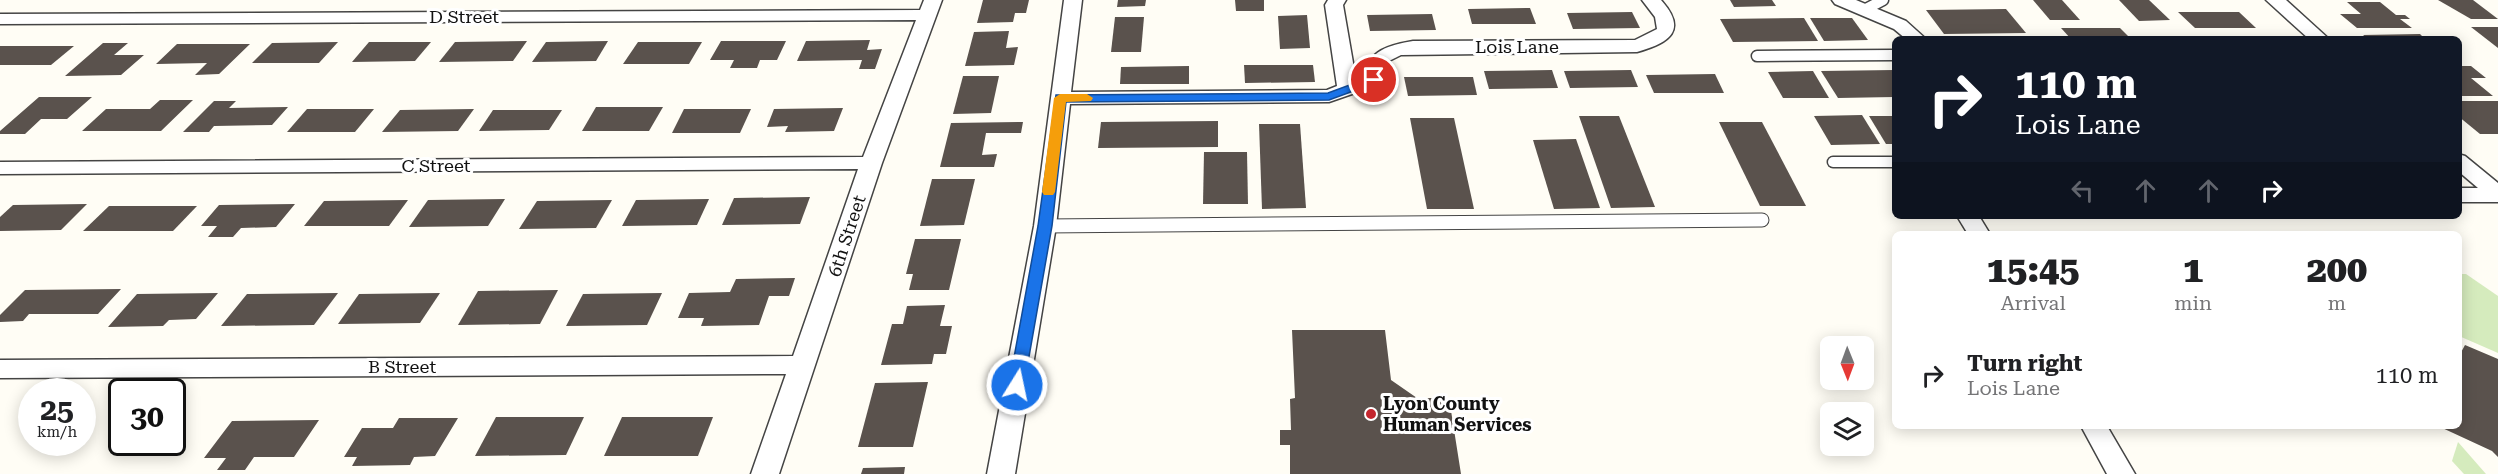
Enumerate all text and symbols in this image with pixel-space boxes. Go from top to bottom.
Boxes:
street label: D Street [429,6,499,27]
street label: Lois Lane [1475,36,1559,57]
pin [1348,54,1399,105]
text: 110 m [2015,59,2137,108]
icon: right [1916,60,1994,138]
icon: arrive [1357,63,1390,96]
text: Lois Lane [2015,109,2141,141]
street label: C Street [401,155,471,176]
icon: left [2066,174,2099,207]
icon: ahead [2129,174,2162,207]
icon: ahead [2192,174,2225,207]
icon: right [2255,174,2288,207]
street label: 6th Street [823,192,870,279]
text: 15:45 [1987,249,2079,291]
text: 1 [2183,249,2203,291]
text: 200 [2307,249,2367,291]
text: Arrival [2001,291,2066,315]
text: min [2174,291,2212,315]
text: m [2328,291,2346,315]
north arrow [1820,336,1874,390]
map controls [1820,336,1874,456]
text: Turn right [1967,351,2082,376]
position arrow [985,353,1049,417]
street label: B Street [368,356,436,377]
icon: right [1916,359,1949,392]
text: 110 m [2375,363,2438,388]
text: Lois Lane [1967,376,2060,400]
speed limit sign: 30 [108,378,186,456]
text: 25 [40,392,74,427]
place label: Lyon County Human Services [1383,393,1532,435]
button: layers [1820,402,1874,456]
marker: Lyon County Human Services [1364,407,1378,421]
text: km/h [37,423,77,441]

